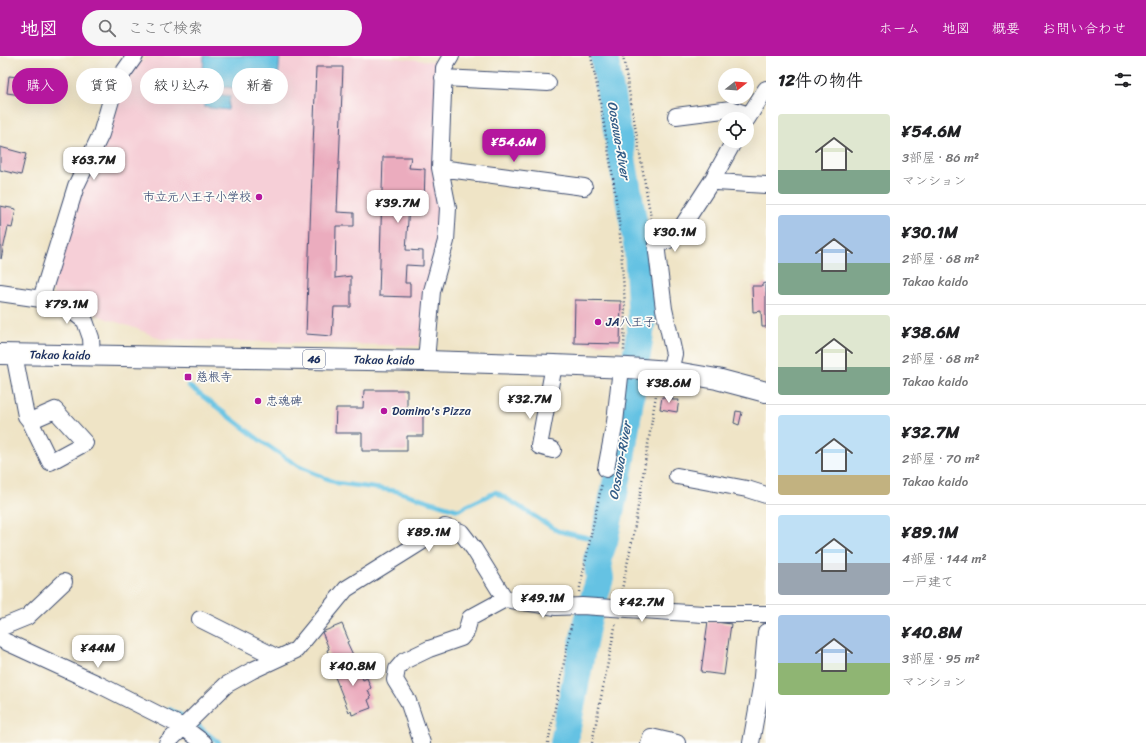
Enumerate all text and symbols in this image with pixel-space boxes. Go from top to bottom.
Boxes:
search box [82,10,362,46]
text: 地図 [20,12,58,45]
text: ここで検索 [128,15,203,41]
text: ホーム [879,16,920,41]
text: 地図 [942,16,970,41]
text: 概要 [992,16,1020,41]
text: お問い合わせ [1042,16,1126,41]
icon: search [96,17,118,39]
text: 12件の物件 [778,65,863,95]
chip: 購入 [12,68,68,104]
chip: 賃貸 [76,68,132,104]
chip: 絞り込み [140,68,224,104]
chip: 新着 [232,68,288,104]
north arrow [718,68,754,104]
map controls [718,68,754,148]
icon: filters [1112,69,1134,91]
water label: Oosawa-River [601,99,638,183]
button: locate [718,112,754,148]
text: ¥54.6M [902,116,961,146]
pin: ¥54.6M [481,129,547,163]
text: ¥54.6M [491,130,537,153]
icon: home [810,130,858,178]
text: 3部屋 · 86 m² [902,146,979,169]
pin: ¥63.7M [61,147,127,181]
text: ¥63.7M [72,148,116,171]
text: マンション [902,169,966,192]
place label: 市立元八王子小学校 [143,186,251,208]
pin: ¥39.7M [365,190,431,224]
text: ¥39.7M [376,191,420,214]
marker: 市立元八王子小学校 [254,192,264,202]
text: ¥30.1M [902,217,958,247]
pin: ¥30.1M [642,219,708,253]
text: ¥30.1M [654,220,696,243]
icon: home [810,231,858,279]
text: 2部屋 · 68 m² [902,247,979,270]
text: Takao kaido [902,270,968,293]
pin: ¥79.1M [34,291,100,325]
text: ¥79.1M [46,292,88,315]
place label: JA八王子 [605,311,656,333]
marker: JA八王子 [593,317,603,327]
text: ¥38.6M [902,317,960,347]
icon: home [810,331,858,379]
street label: Takao kaido [29,343,91,367]
text: 2部屋 · 68 m² [902,347,979,370]
street label: Takao kaido [353,348,415,372]
road number: 46 [303,350,325,368]
place label: 慈根寺 [196,366,232,388]
pin: ¥38.6M [636,370,702,404]
text: Takao kaido [902,370,968,393]
text: ¥38.6M [647,371,691,394]
marker: 慈根寺 [183,372,193,382]
pin: ¥32.7M [497,386,563,420]
text: ¥32.7M [508,387,552,410]
place label: 忠魂碑 [266,390,302,412]
marker: 忠魂碑 [253,396,263,406]
place label: Domino's Pizza [392,400,472,422]
marker: Domino's Pizza [379,406,389,416]
text: ¥32.7M [902,417,959,447]
water label: Oosawa-River [602,418,639,502]
icon: home [810,431,858,479]
text: 2部屋 · 70 m² [902,447,980,470]
text: Takao kaido [902,470,968,493]
text: ¥89.1M [902,517,958,547]
pin: ¥89.1M [396,519,462,553]
text: ¥89.1M [407,520,451,543]
icon: home [810,531,858,579]
text: 4部屋 · 144 m² [902,547,987,570]
text: 一戸建て [902,570,954,593]
pin: ¥49.1M [510,585,576,619]
text: ¥49.1M [521,586,565,609]
pin: ¥42.7M [609,589,675,623]
text: ¥42.7M [620,590,664,613]
text: ¥40.8M [902,617,962,647]
icon: home [810,631,858,679]
pin: ¥44M [74,635,122,669]
text: ¥44M [81,636,115,659]
text: 3部屋 · 95 m² [902,647,980,670]
pin: ¥40.8M [320,653,386,687]
text: ¥40.8M [330,654,376,677]
text: マンション [902,670,966,693]

